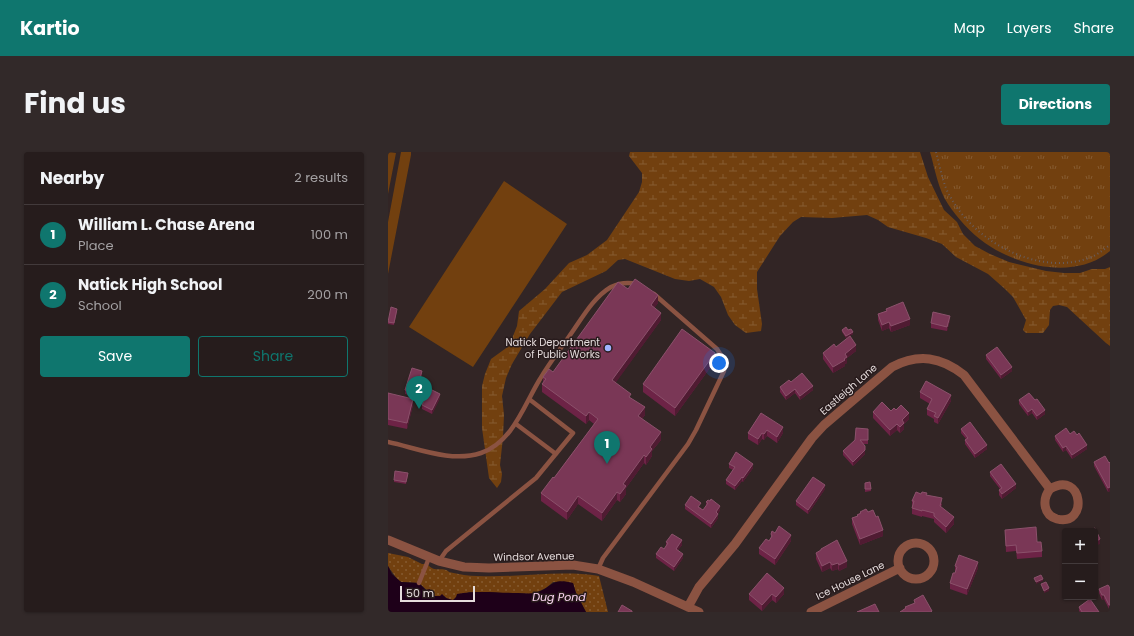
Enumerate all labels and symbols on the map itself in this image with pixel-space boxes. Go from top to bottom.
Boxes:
place label: Natick Department of Public Works [506,335,600,362]
marker: Natick Department of Public Works [603,343,613,353]
your location [709,353,729,373]
street label: Eastleigh Lane [816,360,880,418]
pin: 2 [406,376,432,409]
pin: 1 [594,431,620,464]
street label: Windsor Avenue [493,548,575,565]
street label: Ice House Lane [813,557,887,604]
scale bar [400,584,475,603]
water label: Dug Pond [532,589,586,605]

